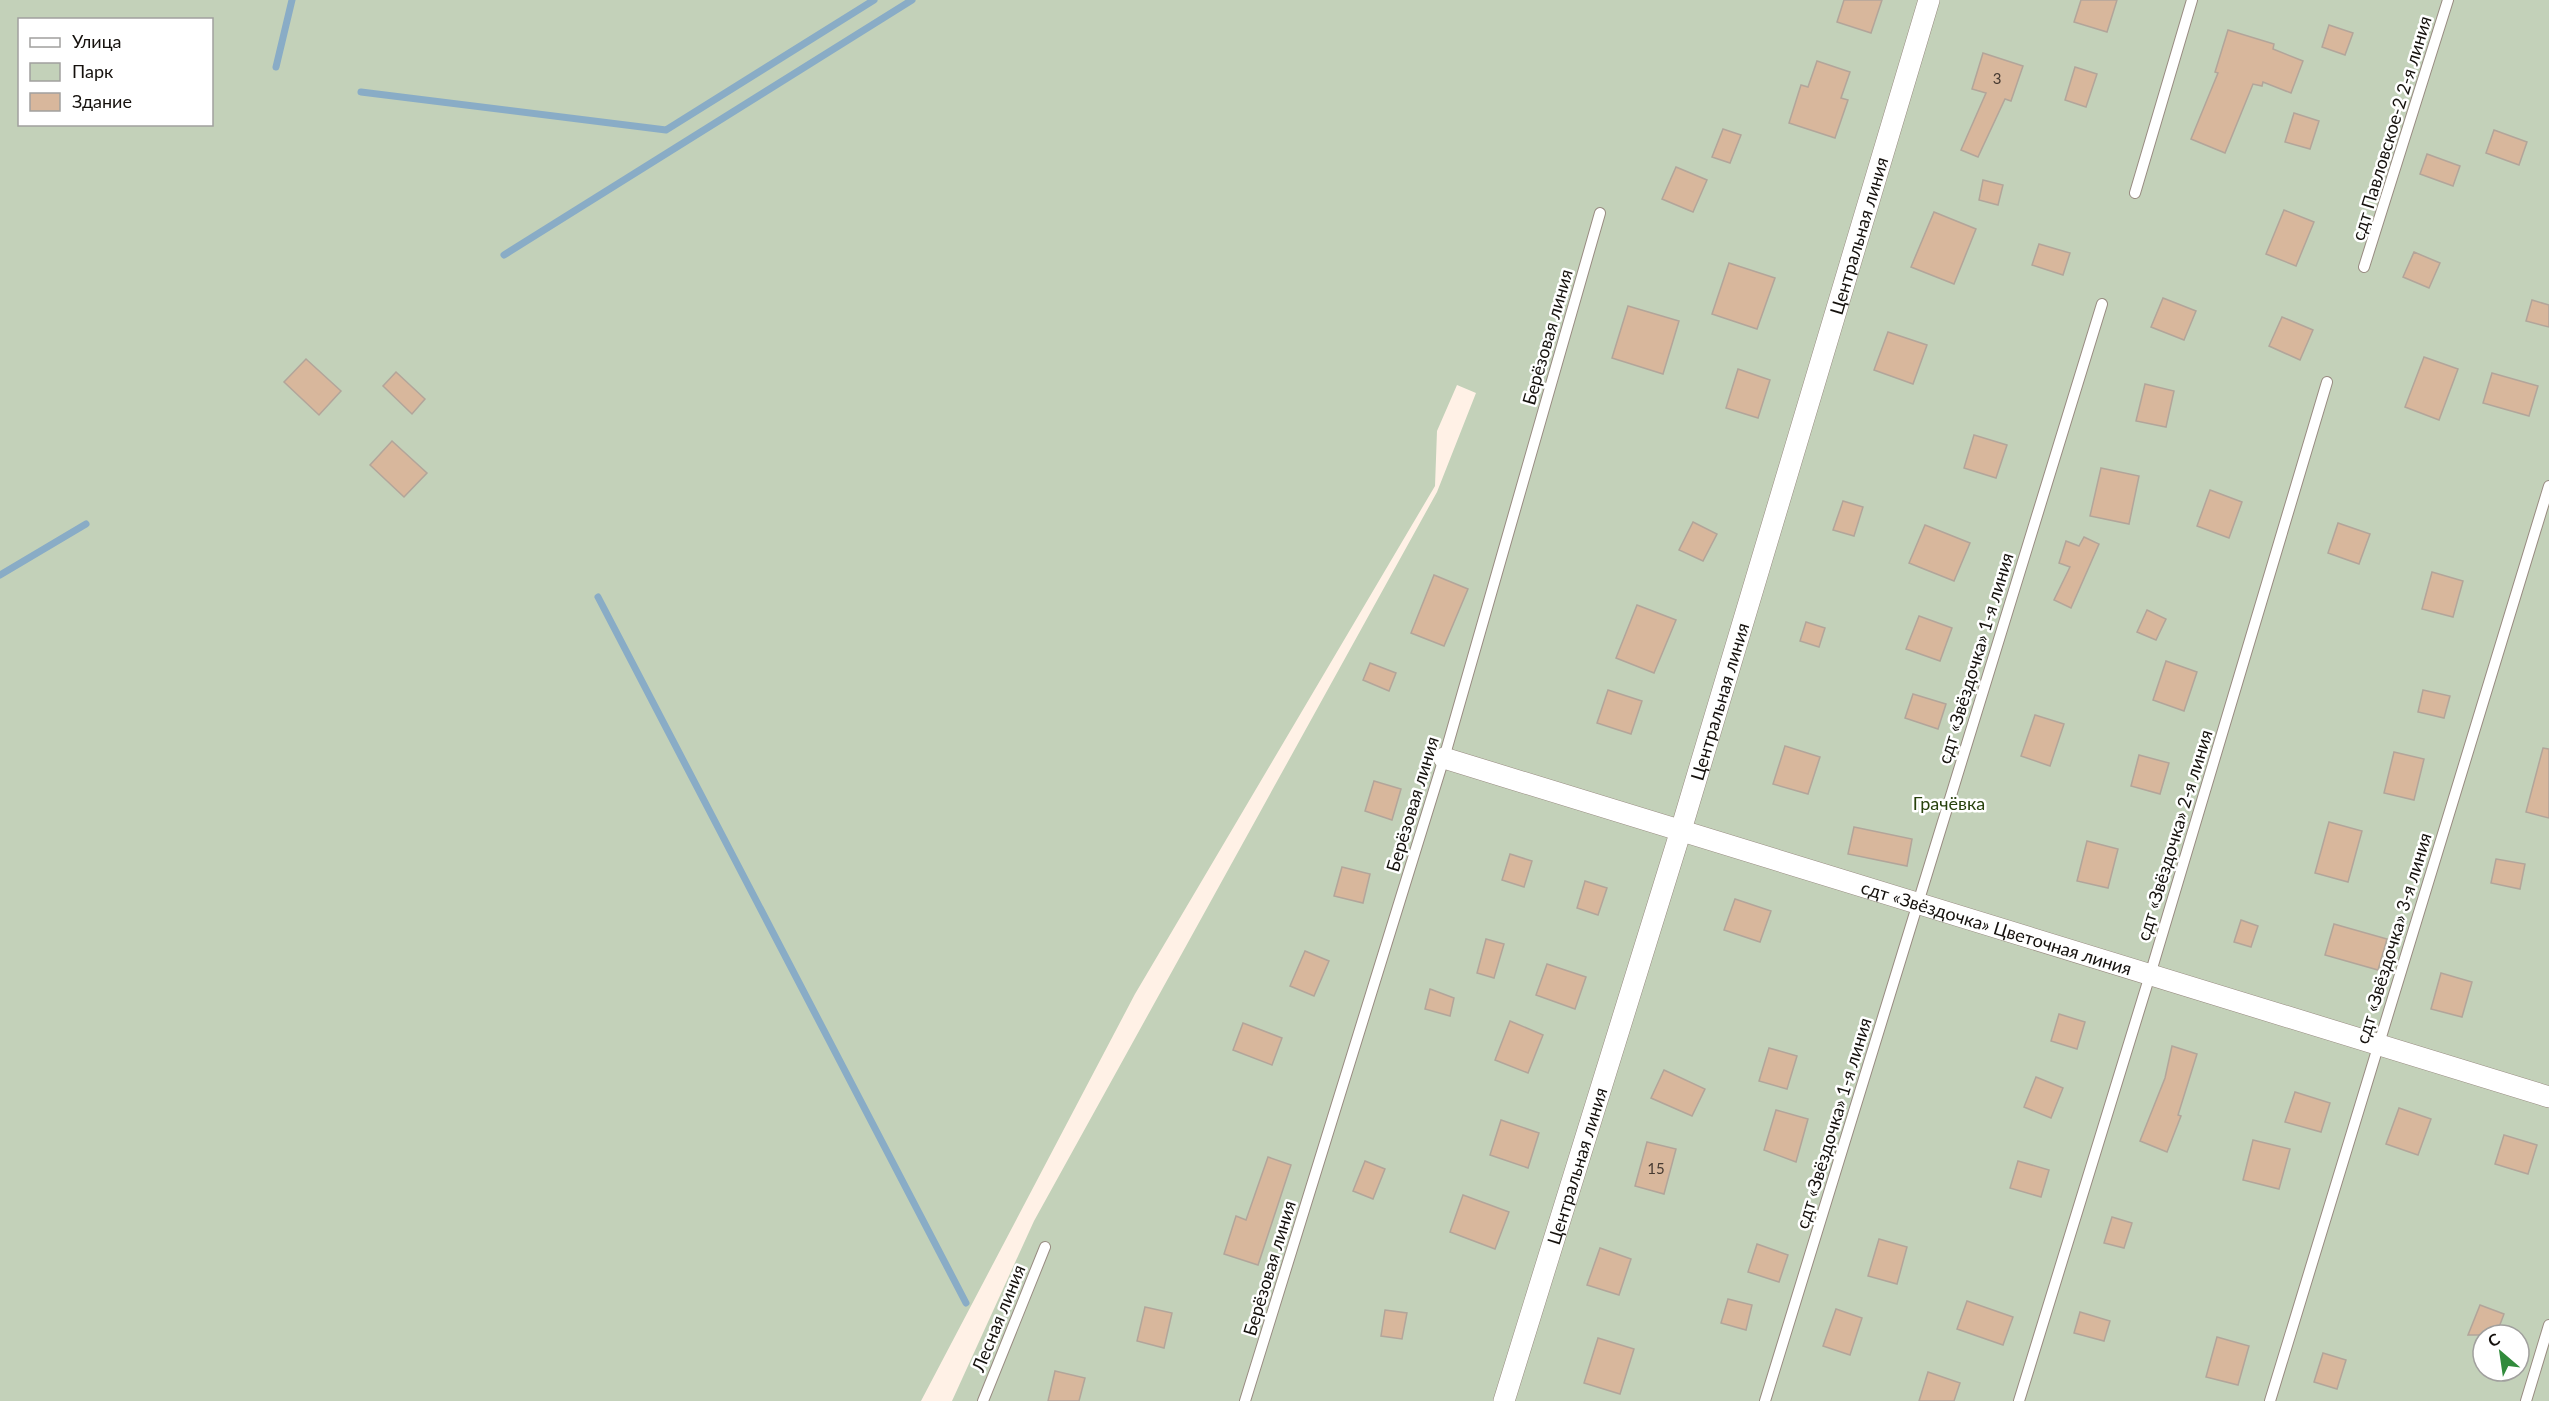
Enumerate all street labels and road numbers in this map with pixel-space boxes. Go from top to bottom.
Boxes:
street label: сдт Павловское-2 2-я линия [2346,13,2436,243]
street label: Центральная линия [1825,154,1892,317]
street label: Берёзовая линия [1517,267,1577,407]
street label: сдт «Звёздочка» 1-я линия [1932,550,2018,766]
street label: Центральная линия [1685,620,1753,783]
street label: сдт «Звёздочка» 2-я линия [2131,727,2217,943]
street label: Берёзовая линия [1381,734,1443,874]
street label: сдт «Звёздочка» 3-я линия [2350,830,2436,1046]
street label: сдт «Звёздочка» Цветочная линия [1859,876,2135,979]
street label: сдт «Звёздочка» 1-я линия [1790,1015,1876,1231]
street label: Центральная линия [1542,1085,1612,1247]
street label: Берёзовая линия [1238,1198,1300,1338]
street label: Лесная линия [966,1261,1029,1376]

